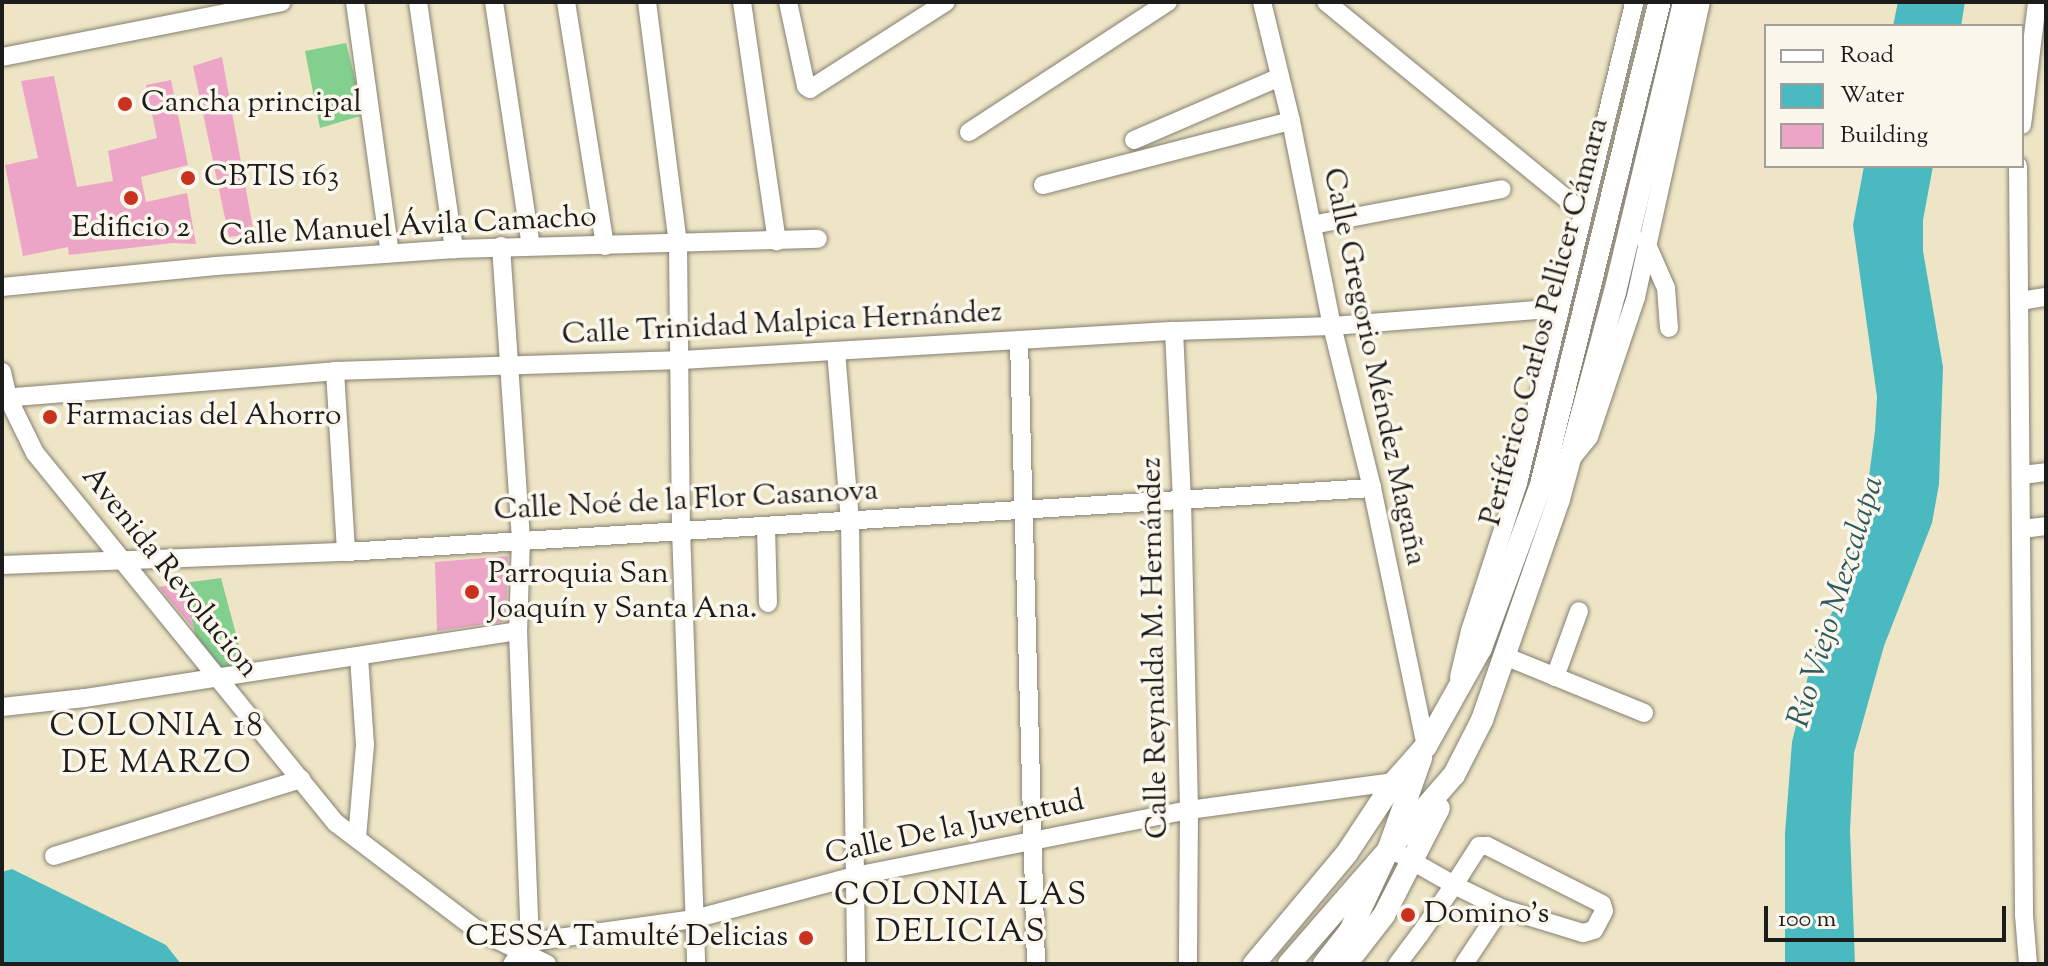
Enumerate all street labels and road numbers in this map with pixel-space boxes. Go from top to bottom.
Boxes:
street label: Periférico Carlos Pellicer Cámara [1474,114,1618,530]
street label: Calle Gregorio Méndez Magaña [1313,165,1433,569]
street label: Calle Manuel Ávila Camacho [219,200,597,256]
street label: Calle Trinidad Malpica Hernández [561,295,1003,355]
street label: Calle Reynalda M. Hernández [1135,457,1177,839]
street label: Avenida Revolucion [73,460,265,686]
street label: Calle Noé de la Flor Casanova [493,474,879,530]
street label: Calle De la Juventud [822,784,1088,874]

